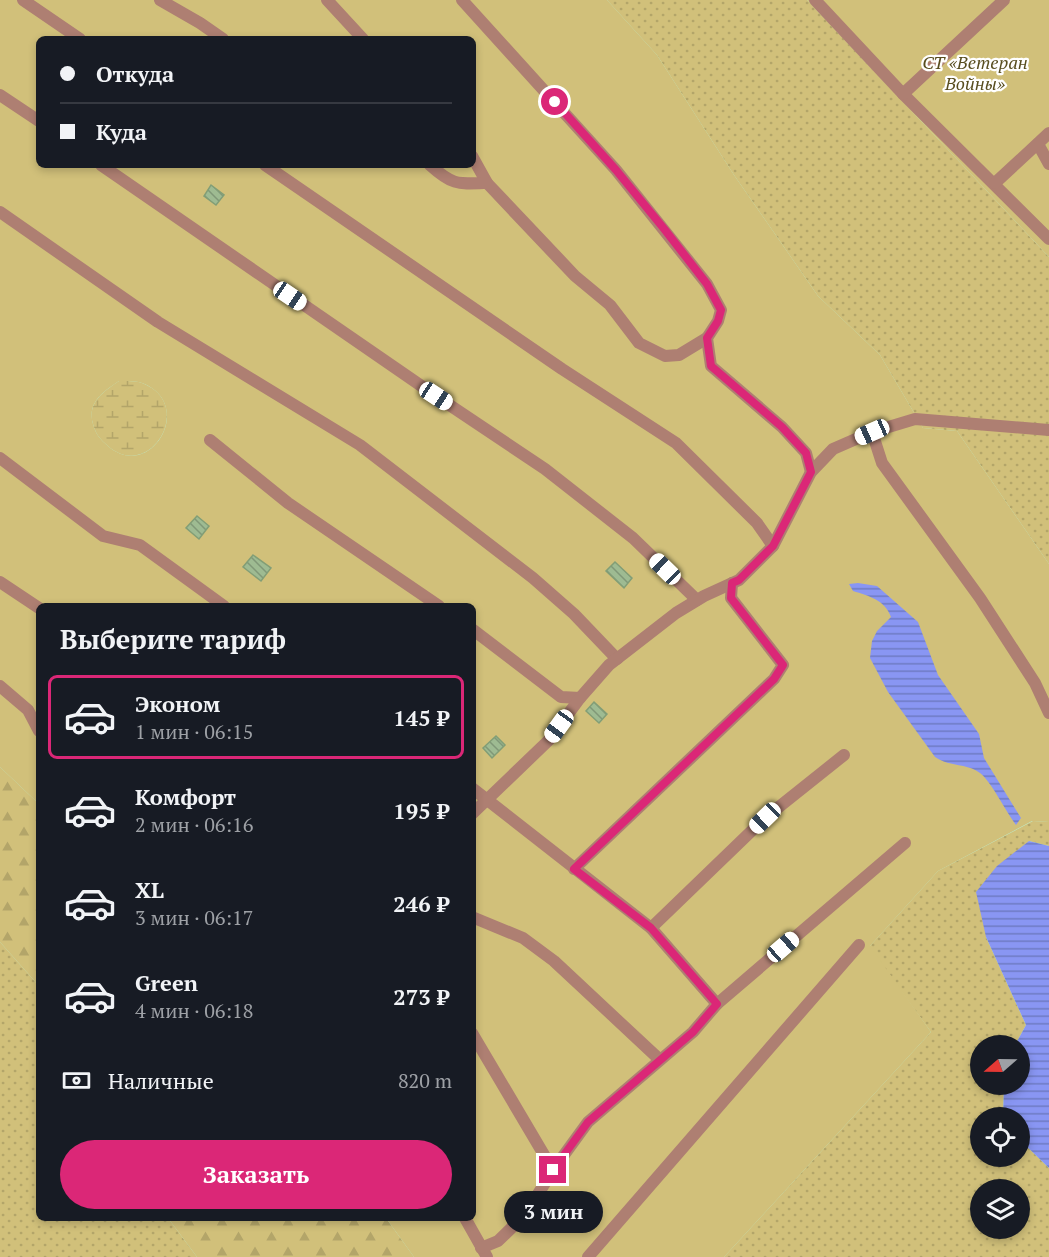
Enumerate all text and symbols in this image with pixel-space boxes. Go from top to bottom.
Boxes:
park label: СТ «Ветеран Войны» [922,50,1028,95]
text: Откуда [96,59,174,88]
route start [541,88,568,115]
text: Куда [96,117,147,146]
car [270,278,310,314]
car [416,379,456,413]
car [852,416,892,448]
car [646,550,684,588]
text: Выберите тариф [60,621,286,657]
text: Эконом [135,689,220,718]
icon: car [63,690,117,744]
text: 145 ₽ [393,703,449,732]
car [541,706,577,746]
text: 1 мин · 06:15 [135,718,253,745]
text: Комфорт [135,782,236,811]
icon: car [63,783,117,837]
text: 195 ₽ [393,796,449,825]
car [746,799,784,837]
text: 2 мин · 06:16 [135,811,253,838]
text: XL [135,875,164,904]
icon: car [63,876,117,930]
text: 246 ₽ [393,889,449,918]
text: 3 мин · 06:17 [135,904,253,931]
car [764,928,802,966]
text: Green [135,968,198,997]
icon: car [63,969,117,1023]
text: 273 ₽ [393,982,449,1011]
text: 4 мин · 06:18 [135,997,253,1024]
north arrow [970,1035,1030,1095]
map controls [970,1035,1030,1239]
icon: cash [60,1064,93,1097]
text: Наличные [108,1066,214,1095]
text: 820 m [398,1067,452,1094]
button: locate [970,1107,1030,1167]
button: Заказать [60,1140,452,1209]
route end [539,1156,566,1183]
button: layers [970,1179,1030,1239]
callout: 3 мин [504,1191,602,1233]
text: 3 мин [524,1198,583,1225]

